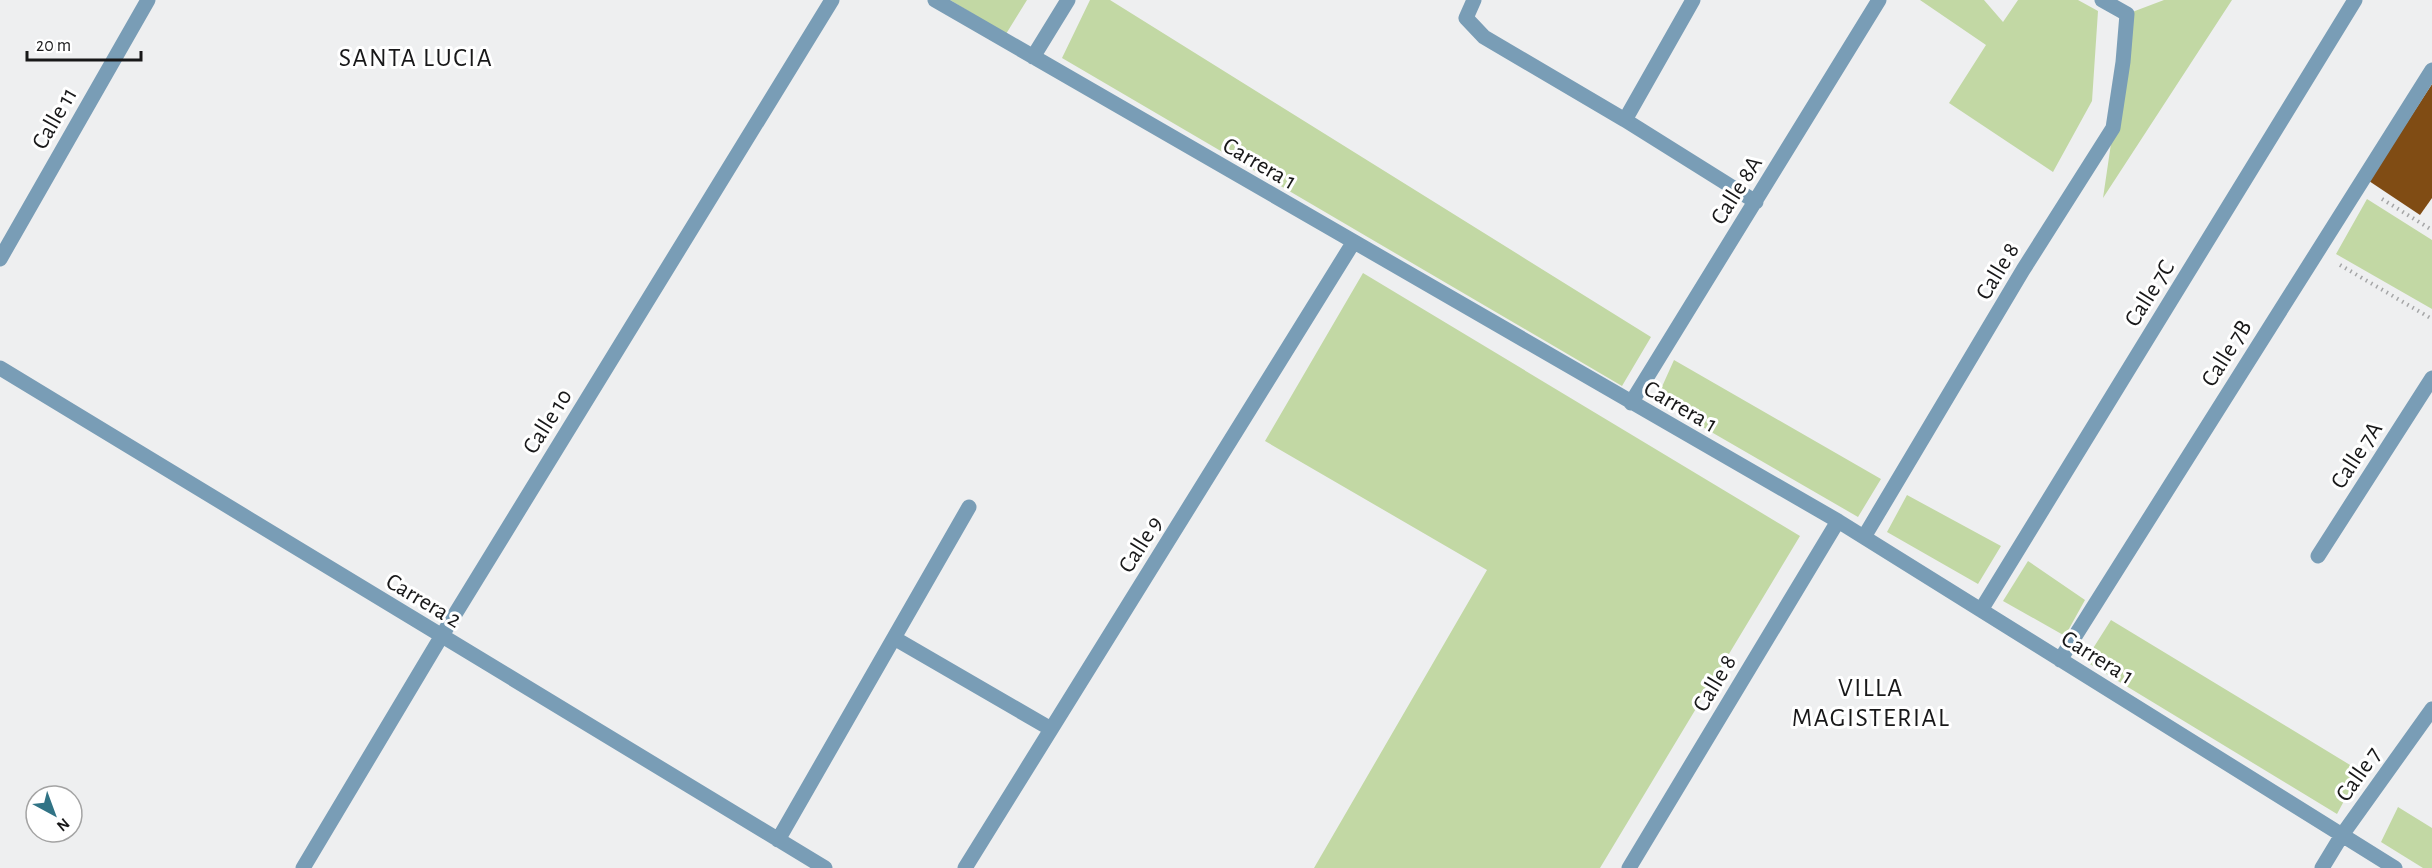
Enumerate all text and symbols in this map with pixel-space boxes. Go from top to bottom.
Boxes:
scale bar [27,24,141,62]
text: 20 m [36,37,71,55]
district label: SANTA LUCIA [339,45,493,71]
street label: Calle 11 [28,84,82,153]
street label: Carrera 1 [1219,133,1300,194]
street label: Calle 8A [1707,152,1767,229]
street label: Calle 8 [1972,239,2024,304]
street label: Calle 7C [2120,256,2179,331]
street label: Calle 7B [2197,316,2256,391]
street label: Carrera 1 [1640,376,1721,437]
street label: Calle 10 [519,385,577,458]
street label: Calle 7A [2327,418,2387,493]
street label: Calle 9 [1114,512,1167,577]
street label: Carrera 2 [382,569,465,633]
street label: Carrera 1 [2057,626,2138,689]
street label: Calle 8 [1689,651,1741,716]
district label: VILLA MAGISTERIAL [1792,675,1950,731]
street label: Calle 7 [2332,743,2386,806]
north arrow [24,784,84,844]
text: N [54,815,73,834]

